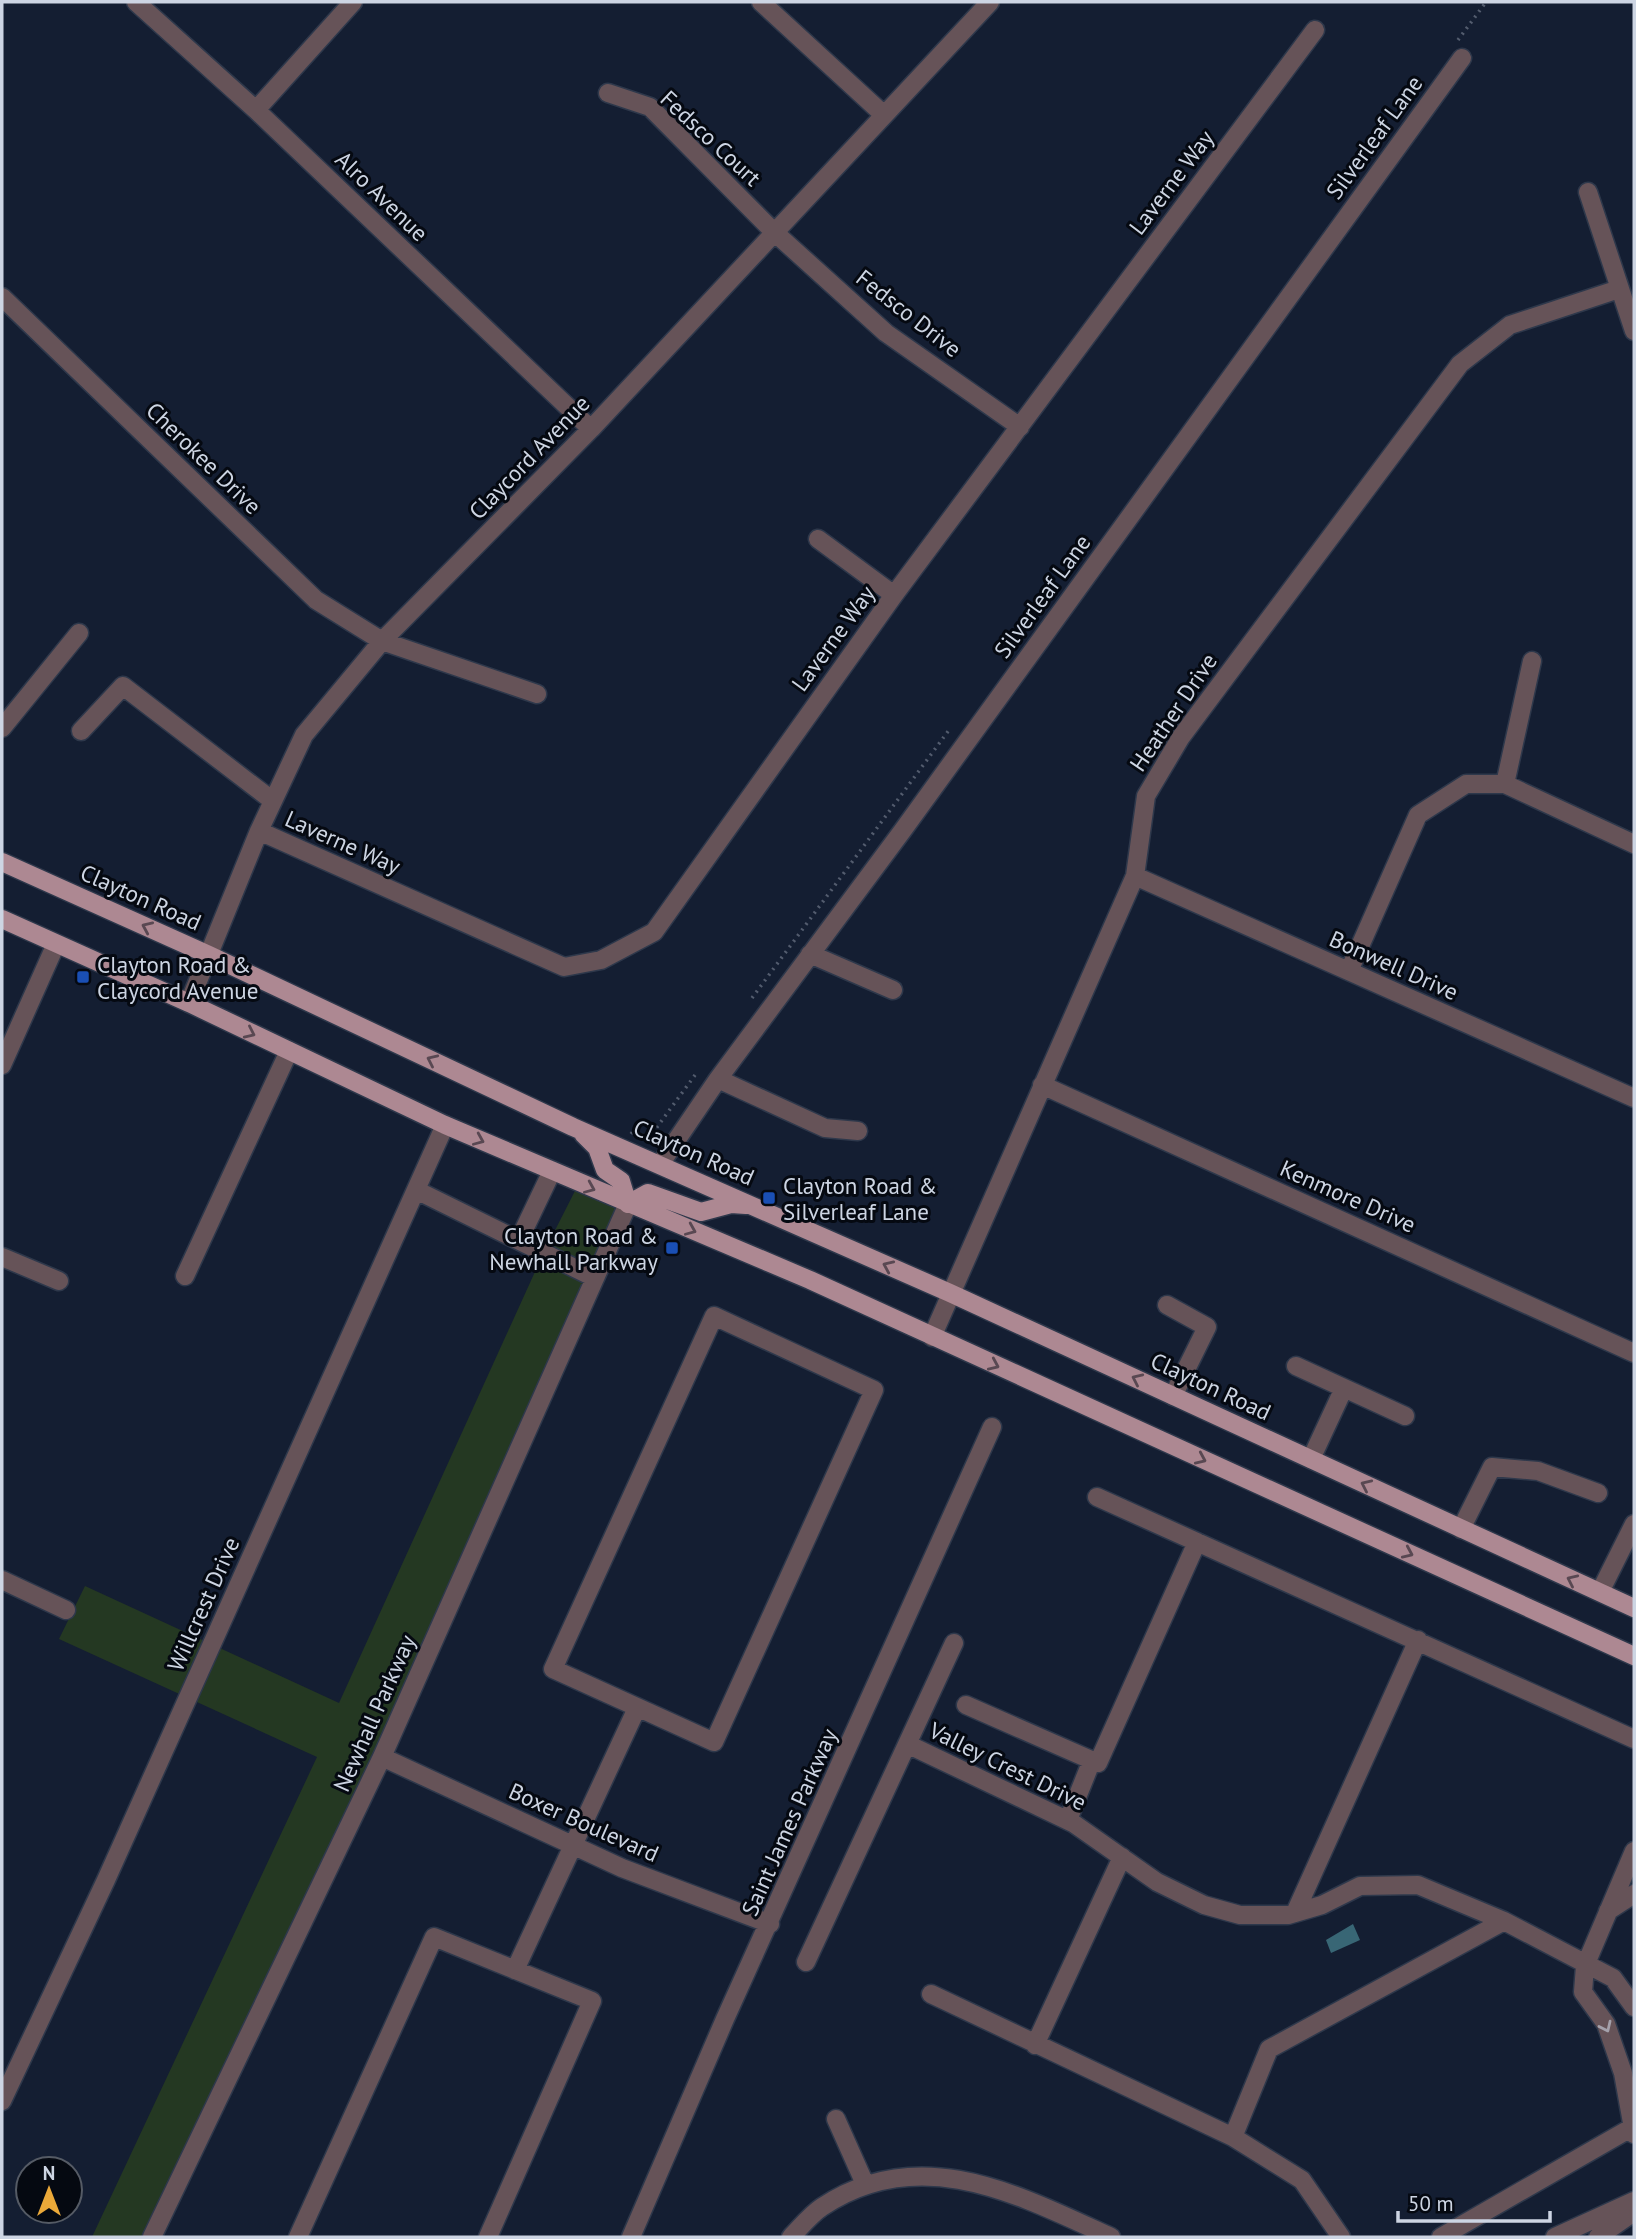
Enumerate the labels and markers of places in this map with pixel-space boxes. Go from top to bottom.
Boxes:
place label: Clayton Road & Claycord Avenue [97,950,258,1005]
marker: Clayton Road & Claycord Avenue [75,969,91,985]
place label: Clayton Road & Silverleaf Lane [783,1171,937,1226]
marker: Clayton Road & Silverleaf Lane [761,1190,777,1206]
place label: Clayton Road & Newhall Parkway [489,1221,658,1276]
marker: Clayton Road & Newhall Parkway [664,1240,680,1256]

